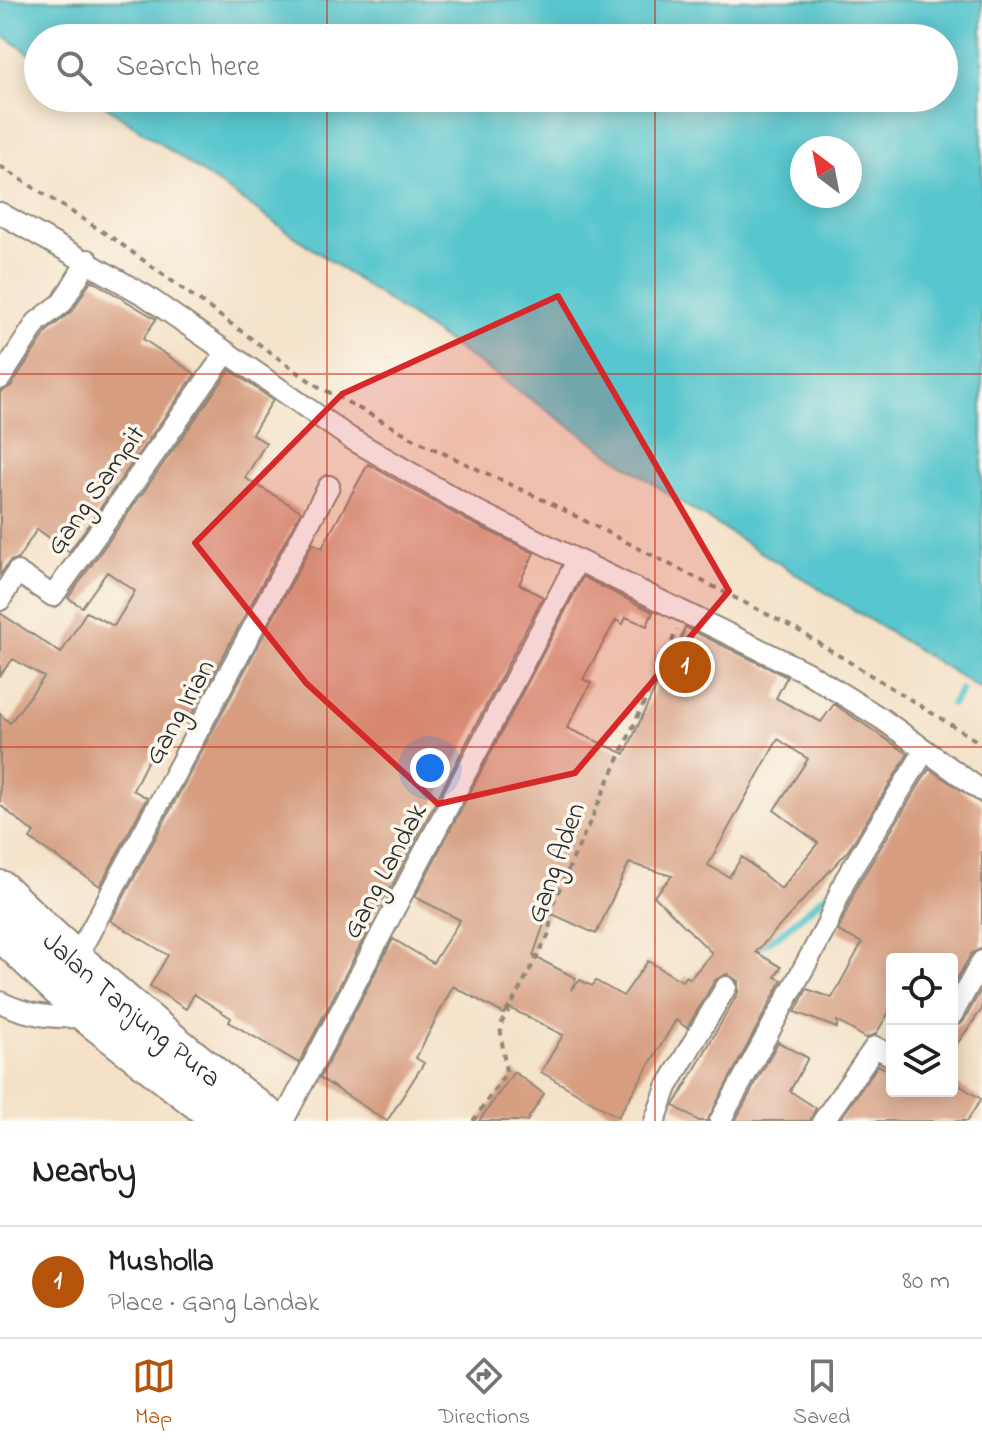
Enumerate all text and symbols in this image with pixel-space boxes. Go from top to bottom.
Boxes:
search box [24,24,958,112]
icon: search [52,46,96,90]
text: Search here [116,46,260,90]
north arrow [790,136,862,208]
street label: Gang Sampit [37,418,157,564]
pin: 1 [659,637,711,697]
street label: Gang Irian [135,652,227,773]
your location [410,748,450,788]
street label: Gang Landak [333,796,439,947]
street label: Gang Aden [517,797,598,929]
street label: Jalan Tanjung Pura [32,923,229,1099]
map controls [886,953,958,1097]
button: locate [886,953,958,1025]
button: layers [886,1025,958,1097]
text: Nearby [32,1148,136,1198]
text: Musholla [108,1241,214,1285]
text: 1 [54,1263,62,1301]
text: 80 m [902,1263,950,1301]
text: Place · Gang Landak [108,1285,320,1323]
tab: Map [132,1354,176,1434]
tab: Directions [439,1354,530,1434]
tab: Saved [793,1354,850,1434]

